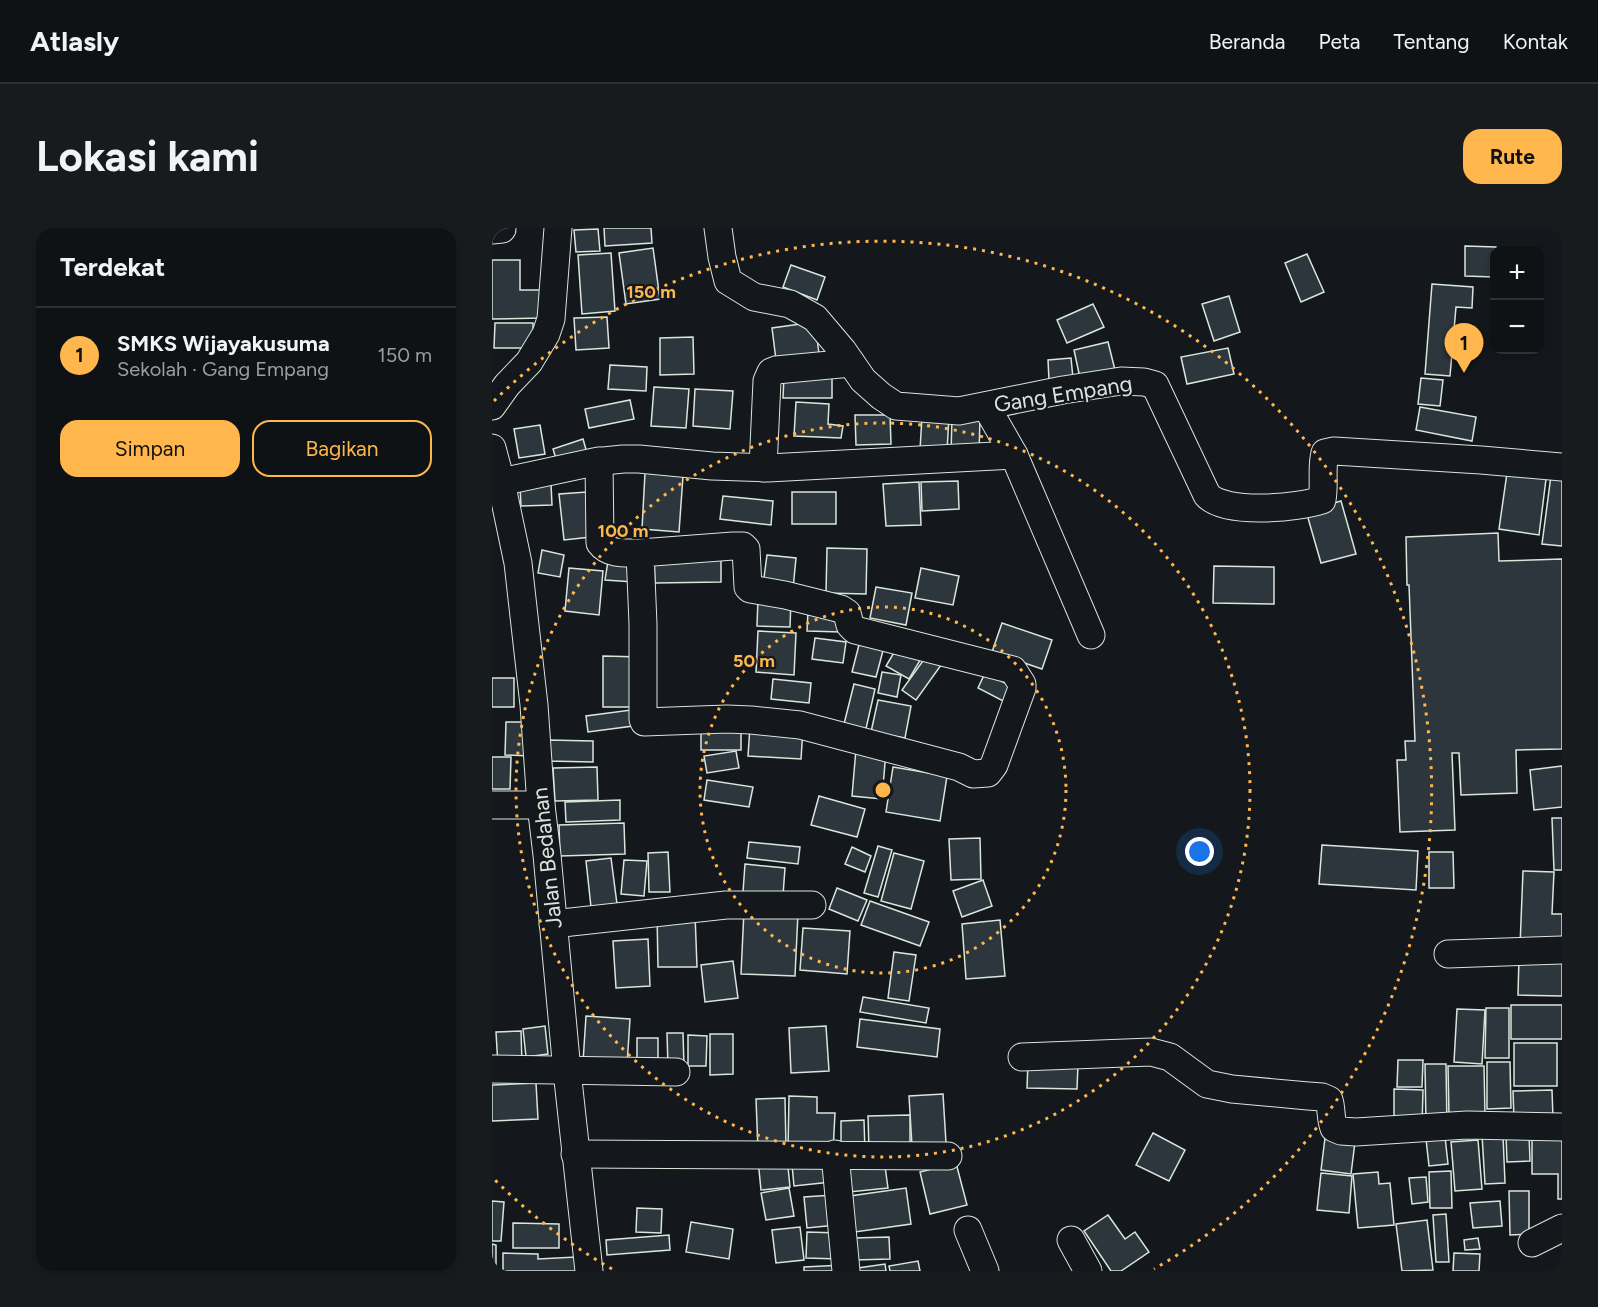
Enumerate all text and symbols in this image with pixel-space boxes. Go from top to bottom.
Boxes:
text: Atlasly [30,24,119,58]
text: Beranda [1209,29,1286,54]
text: Peta [1319,29,1361,54]
text: Tentang [1394,29,1470,54]
text: Kontak [1503,29,1568,54]
button: Rute [1463,129,1562,184]
text: Lokasi kami [36,131,259,182]
map controls [1490,246,1544,354]
button: + [1490,246,1544,300]
text: Terdekat [60,251,165,283]
text: 150 m [626,281,676,303]
button: − [1490,300,1544,354]
pin: 1 [1444,324,1484,373]
text: SMKS Wijayakusuma [117,330,330,357]
text: 1 [75,343,84,367]
text: 150 m [377,343,432,367]
text: Sekolah · Gang Empang [117,357,329,381]
street label: Gang Empang [992,370,1134,418]
button: Simpan [60,420,240,477]
button: Bagikan [252,420,432,477]
text: 100 m [598,520,648,542]
text: 50 m [733,650,775,672]
centre of rings [873,780,893,800]
street label: Jalan Bedahan [526,786,568,930]
your location [1185,837,1214,866]

